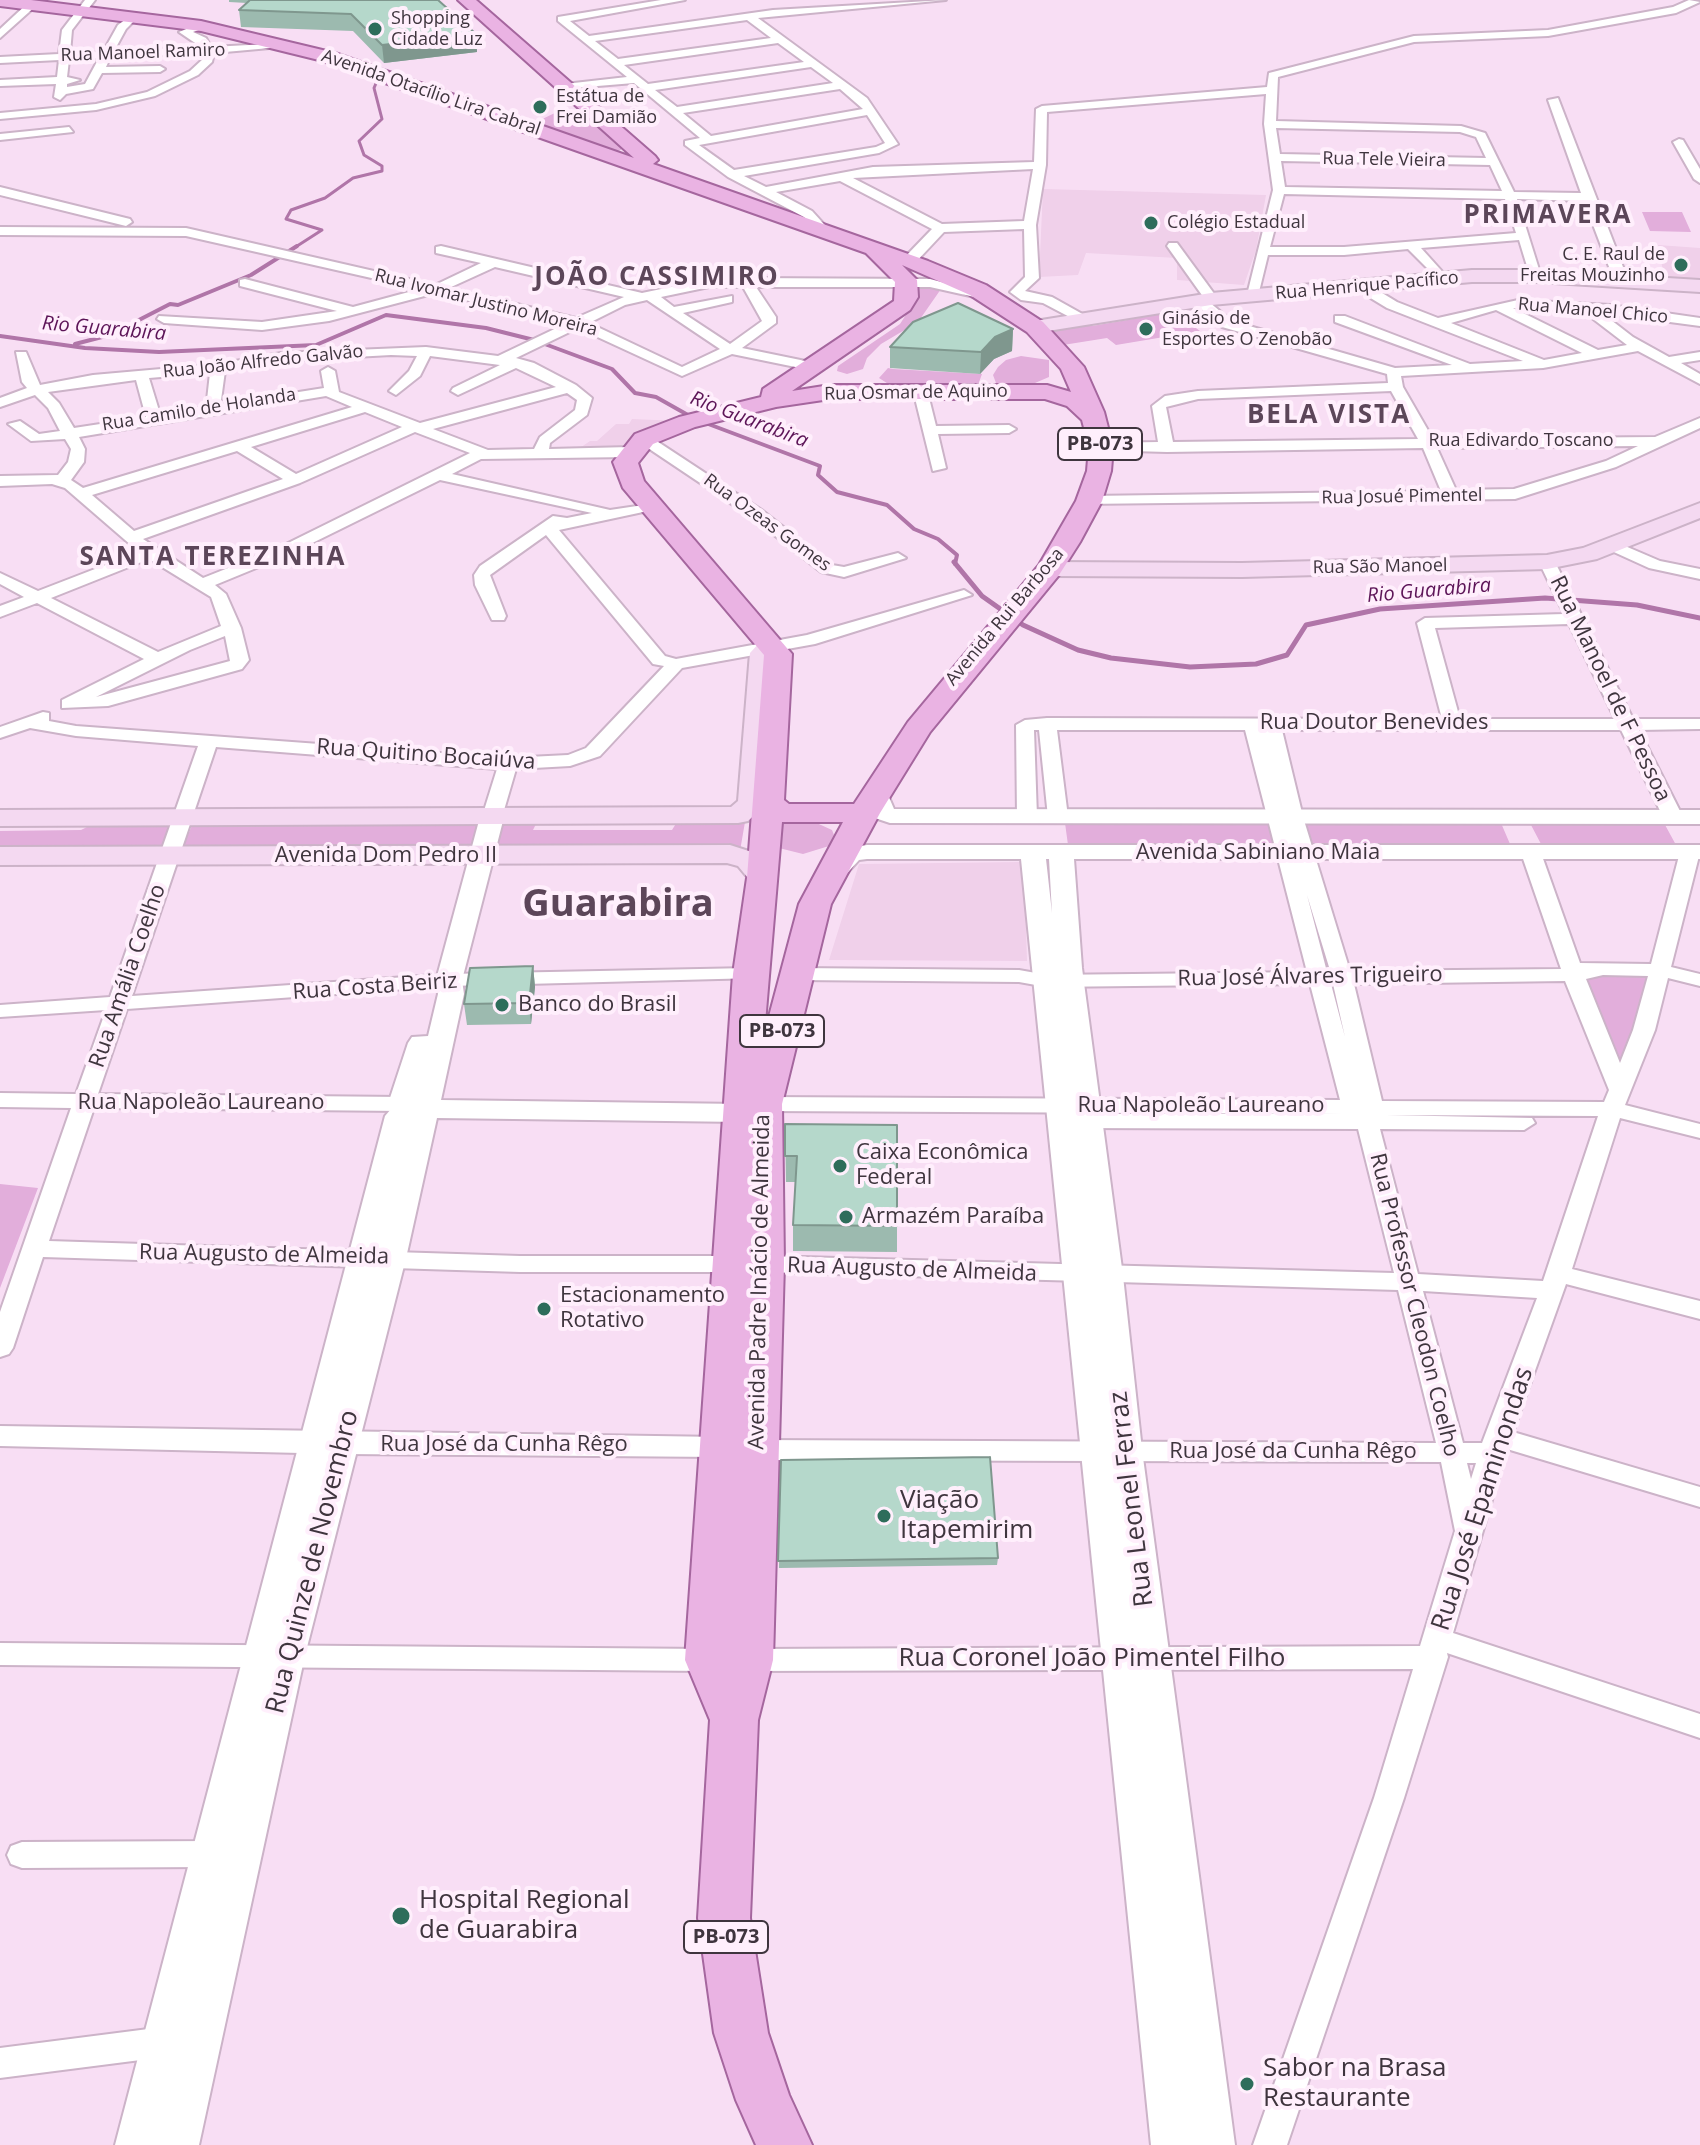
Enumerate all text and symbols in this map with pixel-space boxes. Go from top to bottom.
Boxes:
place label: Shopping Cidade Luz [391,8,483,50]
marker: Shopping Cidade Luz [366,20,384,38]
street label: Rua Manoel Ramiro [60,39,226,67]
street label: Avenida Otacílio Lira Cabral [319,45,543,141]
place label: Estátua de Frei Damião [556,86,657,128]
marker: Estátua de Frei Damião [531,98,549,116]
street label: Rua Tele Vieira [1322,148,1446,172]
district label: PRIMAVERA [1463,200,1633,232]
place label: Colégio Estadual [1167,212,1305,234]
marker: Colégio Estadual [1142,214,1160,232]
place label: C. E. Raul de Freitas Mouzinho [1520,244,1665,286]
marker: C. E. Raul de Freitas Mouzinho [1672,256,1690,274]
district label: JOÃO CASSIMIRO [534,262,780,294]
street label: Rua Ivomar Justino Moreira [372,265,600,341]
street label: Rua Henrique Pacífico [1274,267,1460,305]
street label: Rua Manoel Chico [1517,294,1669,328]
place label: Ginásio de Esportes O Zenobão [1162,308,1332,350]
water label: Rio Guarabira [41,312,167,346]
marker: Ginásio de Esportes O Zenobão [1137,320,1155,338]
street label: Rua João Alfredo Galvão [162,341,364,383]
street label: Rua Osmar de Aquino [824,381,1008,405]
street label: Rua Camilo de Holanda [101,384,297,436]
water label: Rio Guarabira [687,387,811,453]
district label: BELA VISTA [1247,400,1411,432]
road number: PB-073 [1058,428,1142,460]
street label: Rua Edivardo Toscano [1428,430,1614,452]
street label: Rua Ozeas Gomes [699,470,835,576]
street label: Rua Josué Pimentel [1321,485,1483,509]
district label: SANTA TEREZINHA [79,542,347,574]
street label: Avenida Rui Barbosa [941,544,1069,690]
street label: Rua São Manoel [1312,555,1448,579]
street label: Rua Manoel de F Pessoa [1544,572,1676,806]
water label: Rio Guarabira [1366,574,1492,608]
street label: Rua Doutor Benevides [1260,710,1488,736]
street label: Rua Quitino Bocaiúva [316,734,536,776]
street label: Avenida Sabiniano Maia [1136,840,1380,866]
street label: Avenida Dom Pedro II [275,843,497,869]
street label: Rua Amália Coelho [84,881,172,1071]
district label: Guarabira [522,882,714,928]
street label: Rua José Álvares Trigueiro [1177,961,1443,993]
street label: Rua Costa Beiriz [292,968,458,1006]
place label: Banco do Brasil [518,992,677,1018]
marker: Banco do Brasil [493,996,511,1014]
road number: PB-073 [740,1015,824,1047]
street label: Rua Napoleão Laureano [77,1090,325,1116]
street label: Rua Napoleão Laureano [1077,1093,1325,1119]
street label: Avenida Padre Inácio de Almeida [744,1114,776,1450]
place label: Caixa Econômica Federal [856,1140,1028,1192]
street label: Rua Professor Cleodon Coelho [1363,1151,1465,1459]
marker: Caixa Econômica Federal [831,1157,849,1175]
place label: Armazém Paraíba [862,1204,1044,1230]
marker: Armazém Paraíba [837,1208,855,1226]
street label: Rua Augusto de Almeida [139,1240,389,1270]
street label: Rua Augusto de Almeida [787,1252,1037,1288]
place label: Estacionamento Rotativo [560,1283,725,1334]
marker: Estacionamento Rotativo [535,1300,553,1318]
street label: Rua José Epaminondas [1426,1363,1540,1635]
street label: Rua Leonel Ferraz [1103,1390,1161,1608]
street label: Rua Quinze de Novembro [260,1407,366,1717]
street label: Rua José da Cunha Rêgo [380,1432,628,1458]
street label: Rua José da Cunha Rêgo [1169,1439,1417,1465]
place label: Viação Itapemirim [900,1485,1033,1546]
marker: Viação Itapemirim [875,1507,893,1525]
street label: Rua Coronel João Pimentel Filho [899,1643,1285,1675]
place label: Hospital Regional de Guarabira [419,1885,630,1946]
marker: Hospital Regional de Guarabira [390,1905,412,1927]
road number: PB-073 [684,1921,768,1953]
place label: Sabor na Brasa Restaurante [1263,2053,1446,2114]
marker: Sabor na Brasa Restaurante [1238,2075,1256,2093]

